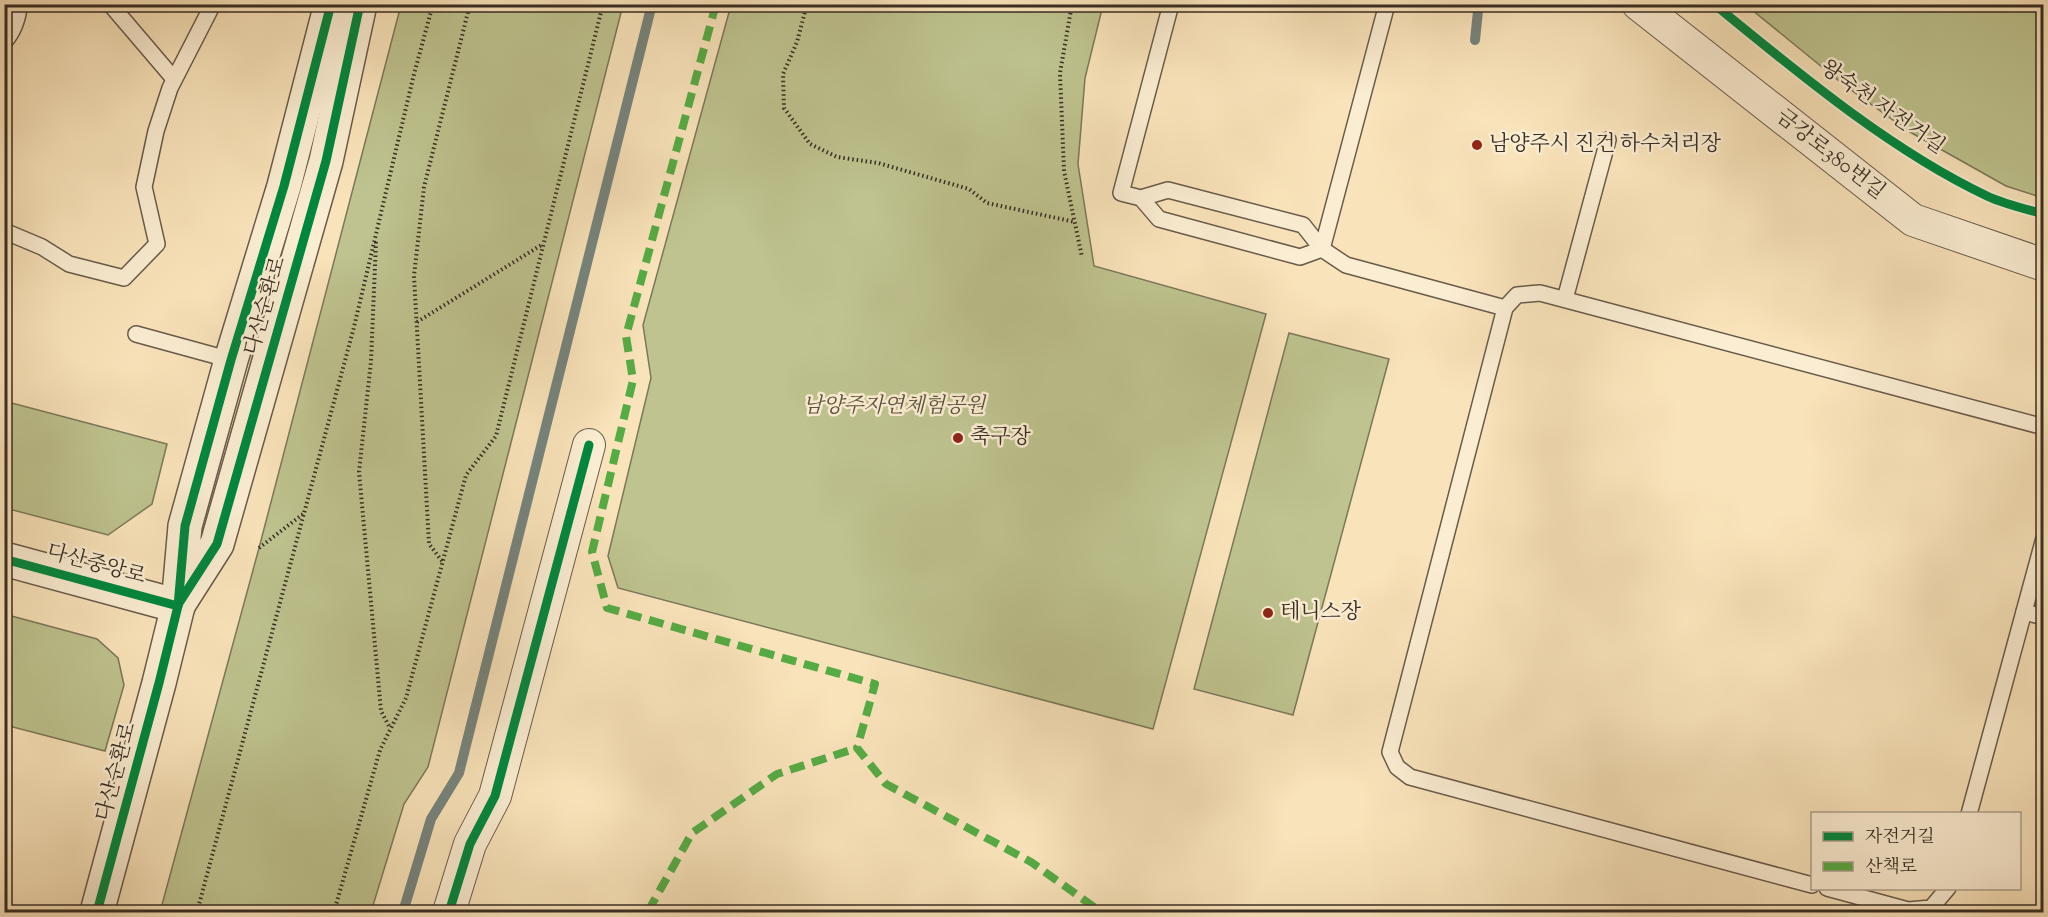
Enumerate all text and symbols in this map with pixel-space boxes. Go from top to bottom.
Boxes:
street label: 왕숙천 자전거길 [1813,54,1951,162]
street label: 금강로380번길 [1769,103,1891,207]
place label: 남양주시 진건 하수처리장 [1489,130,1722,160]
marker: 남양주시 진건 하수처리장 [1470,138,1484,152]
street label: 다산순환로 [238,253,294,359]
park label: 남양주자연체험공원 [803,392,987,422]
place label: 축구장 [970,423,1032,453]
marker: 축구장 [951,431,965,445]
street label: 다산중앙로 [43,537,149,593]
place label: 테니스장 [1280,598,1362,628]
marker: 테니스장 [1261,606,1275,620]
street label: 다산순환로 [89,719,145,825]
legend [1811,812,2021,890]
text: 자전거길 [1865,825,1935,851]
text: 산책로 [1865,855,1917,881]

